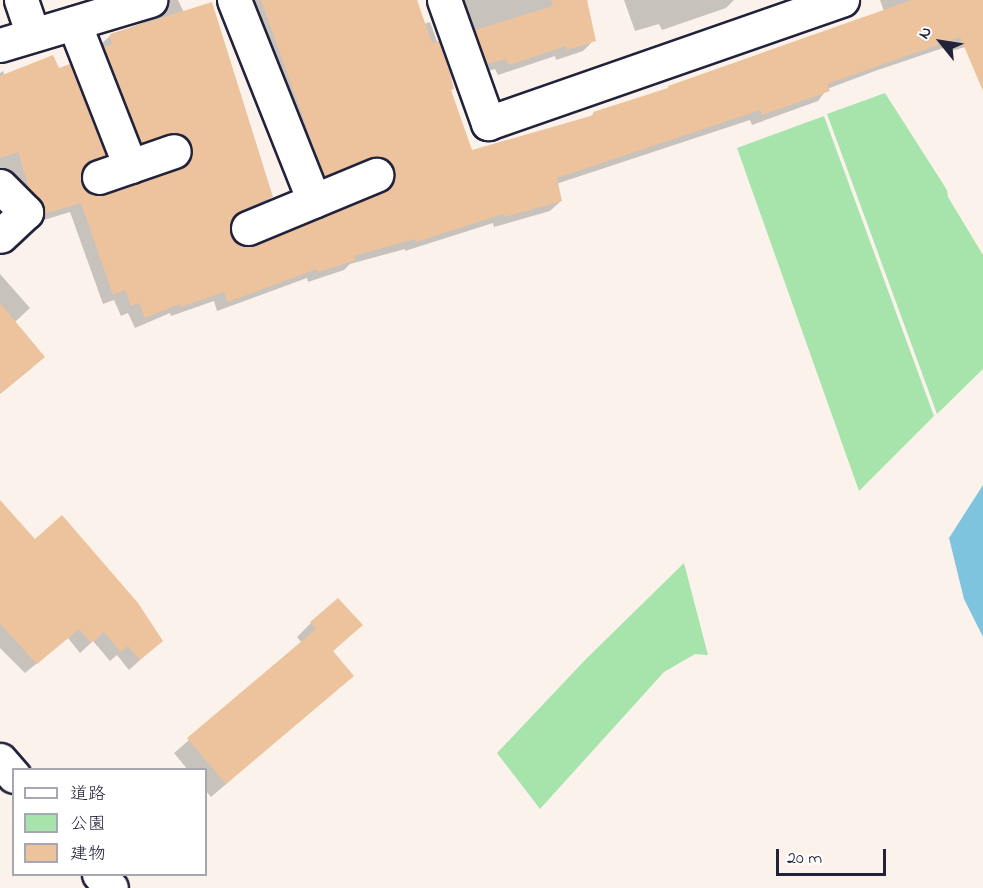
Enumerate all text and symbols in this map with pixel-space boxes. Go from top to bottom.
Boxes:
north arrow [911,12,971,72]
text: N [912,22,939,44]
legend [12,768,207,876]
text: 道路 [70,782,106,808]
text: 公園 [70,812,106,838]
scale bar [779,837,888,875]
text: 建物 [70,842,106,868]
text: 20 m [787,846,822,872]

